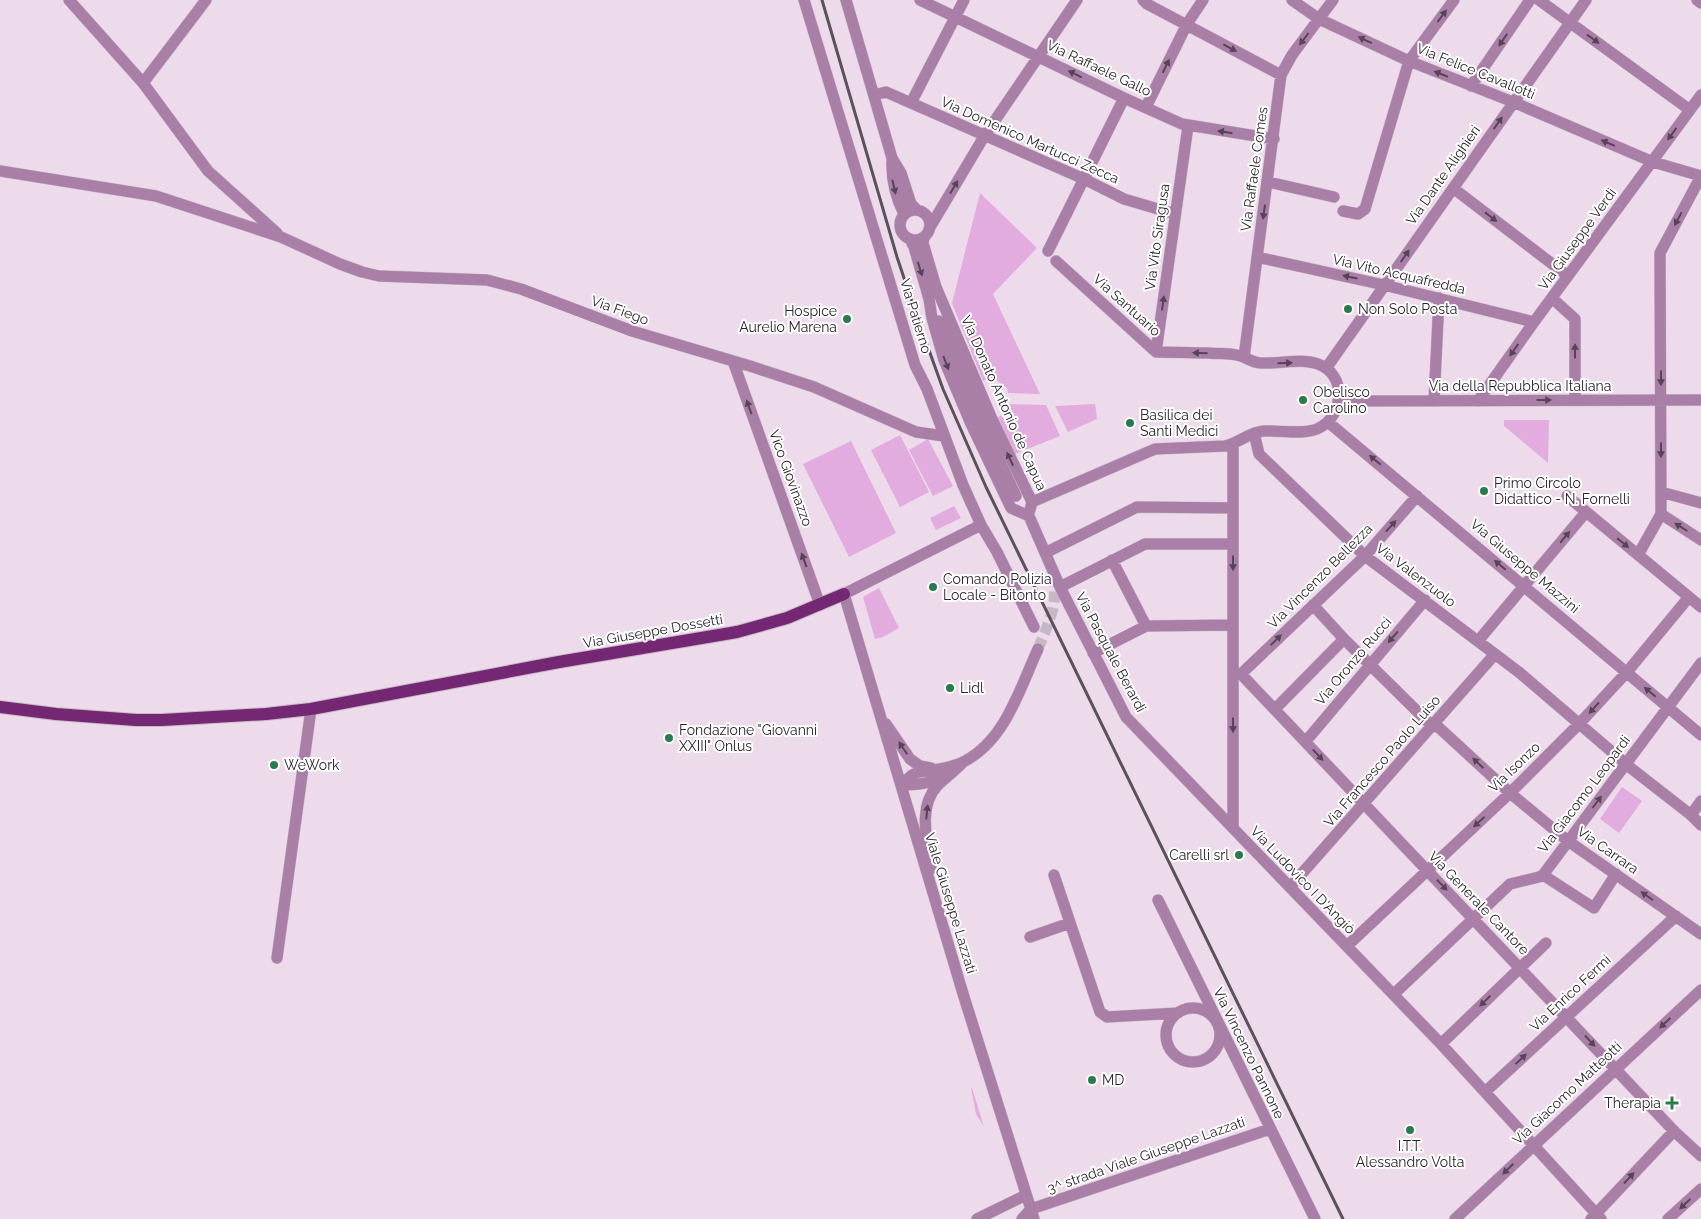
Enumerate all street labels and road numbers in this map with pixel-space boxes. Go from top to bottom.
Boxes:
street label: Via Raffaele Gallo [1044,37,1154,99]
street label: Via Felice Cavallotti [1414,40,1538,102]
street label: Via Domenico Martucci Zecca [938,93,1122,187]
street label: Via Raffaele Comes [1237,105,1271,232]
street label: Via Dante Alighieri [1403,122,1483,228]
street label: Via Vito Siragusa [1142,183,1172,291]
street label: Via Giuseppe Verdi [1535,185,1619,293]
street label: Via Vito Acquafredda [1331,251,1467,297]
street label: Via Santuario [1090,271,1164,339]
street label: Via Patierno [897,277,935,355]
street label: Via Fiego [589,292,651,328]
street label: Via Donato Antonio de Capua [958,313,1050,493]
street label: Via della Repubblica Italiana [1429,378,1611,394]
street label: Vico Giovinazzo [766,428,816,528]
street label: Via Giuseppe Mazzini [1467,516,1583,616]
street label: Via Vincenzo Bellezza [1264,520,1376,632]
street label: Via Valenzuolo [1373,540,1459,610]
street label: Via Pasquale Berardi [1073,589,1149,715]
street label: Via Giuseppe Dossetti [582,611,724,651]
street label: Via Oronzo Rucci [1312,614,1394,708]
street label: Via Francesco Paolo Luiso [1320,692,1444,830]
street label: Via Giacomo Leopardi [1535,732,1633,856]
street label: Via Isonzo [1485,739,1543,795]
street label: Via Ludovico I D'Angiò [1247,823,1359,937]
street label: Via Carrara [1574,823,1642,877]
street label: Viale Giuseppe Lazzati [922,831,980,975]
street label: Via Generale Cantore [1425,848,1533,958]
street label: Via Enrico Fermi [1526,951,1614,1035]
street label: Via Vincenzo Pannone [1210,985,1288,1121]
street label: Via Giacomo Matteotti [1509,1038,1625,1148]
street label: 3^ strada Viale Giuseppe Lazzati [1045,1114,1247,1196]

